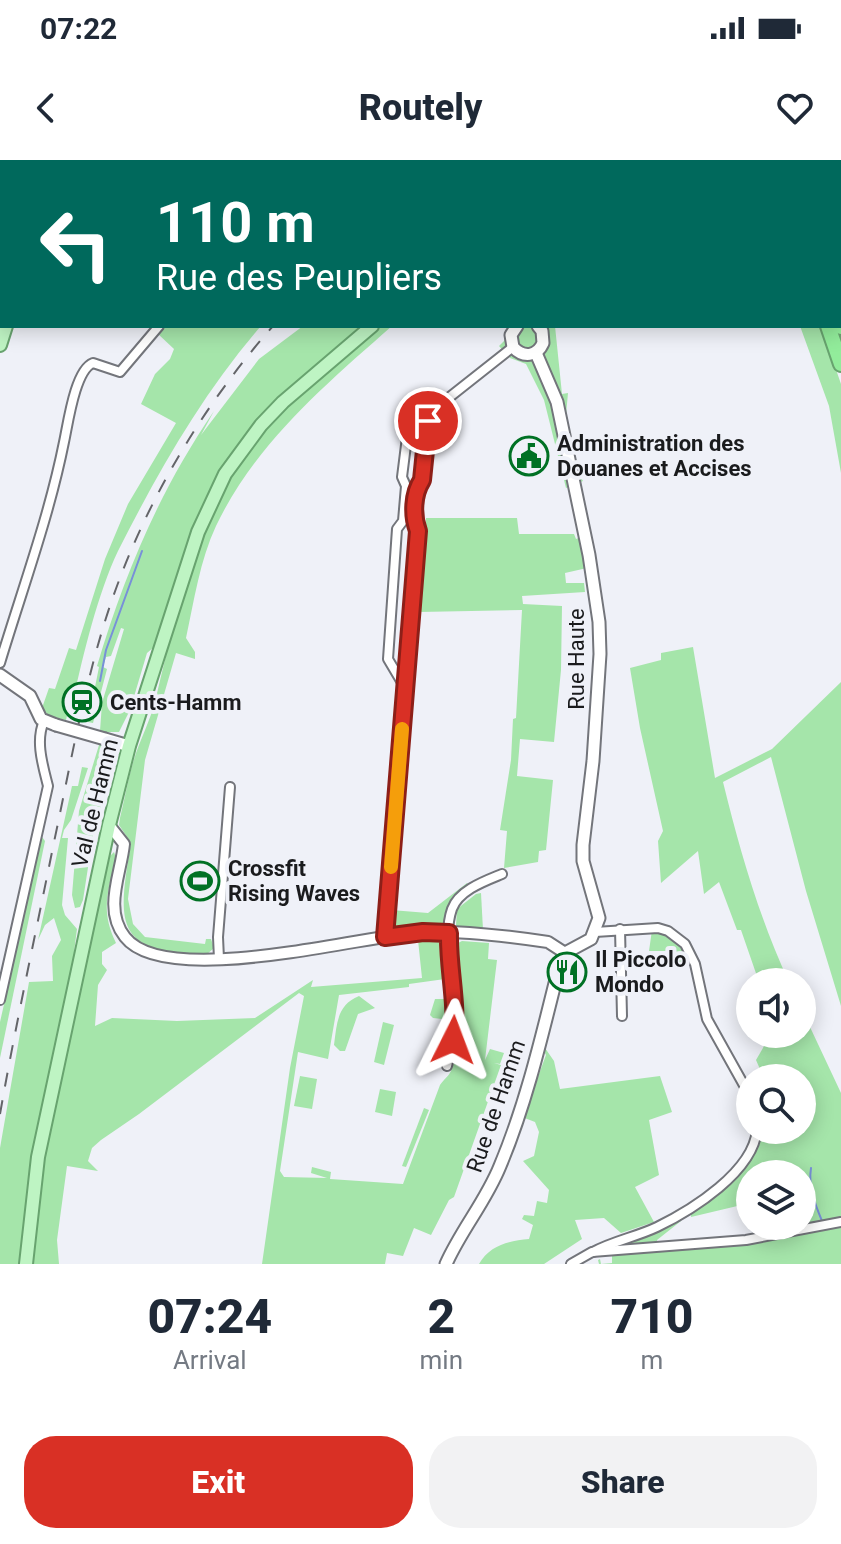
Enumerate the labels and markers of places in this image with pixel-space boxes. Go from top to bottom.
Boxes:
pin [394,387,462,455]
place label: Administration des Douanes et Accises [557,431,752,481]
public building icon: Administration des Douanes et Accises [508,435,550,477]
station icon: Cents-Hamm [61,681,103,723]
place label: Cents-Hamm [110,690,241,715]
place label: Crossfit Rising Waves [228,856,360,906]
sports icon: Crossfit Rising Waves [179,860,221,902]
place label: Il Piccolo Mondo [595,947,686,997]
restaurant icon: Il Piccolo Mondo [546,951,588,993]

